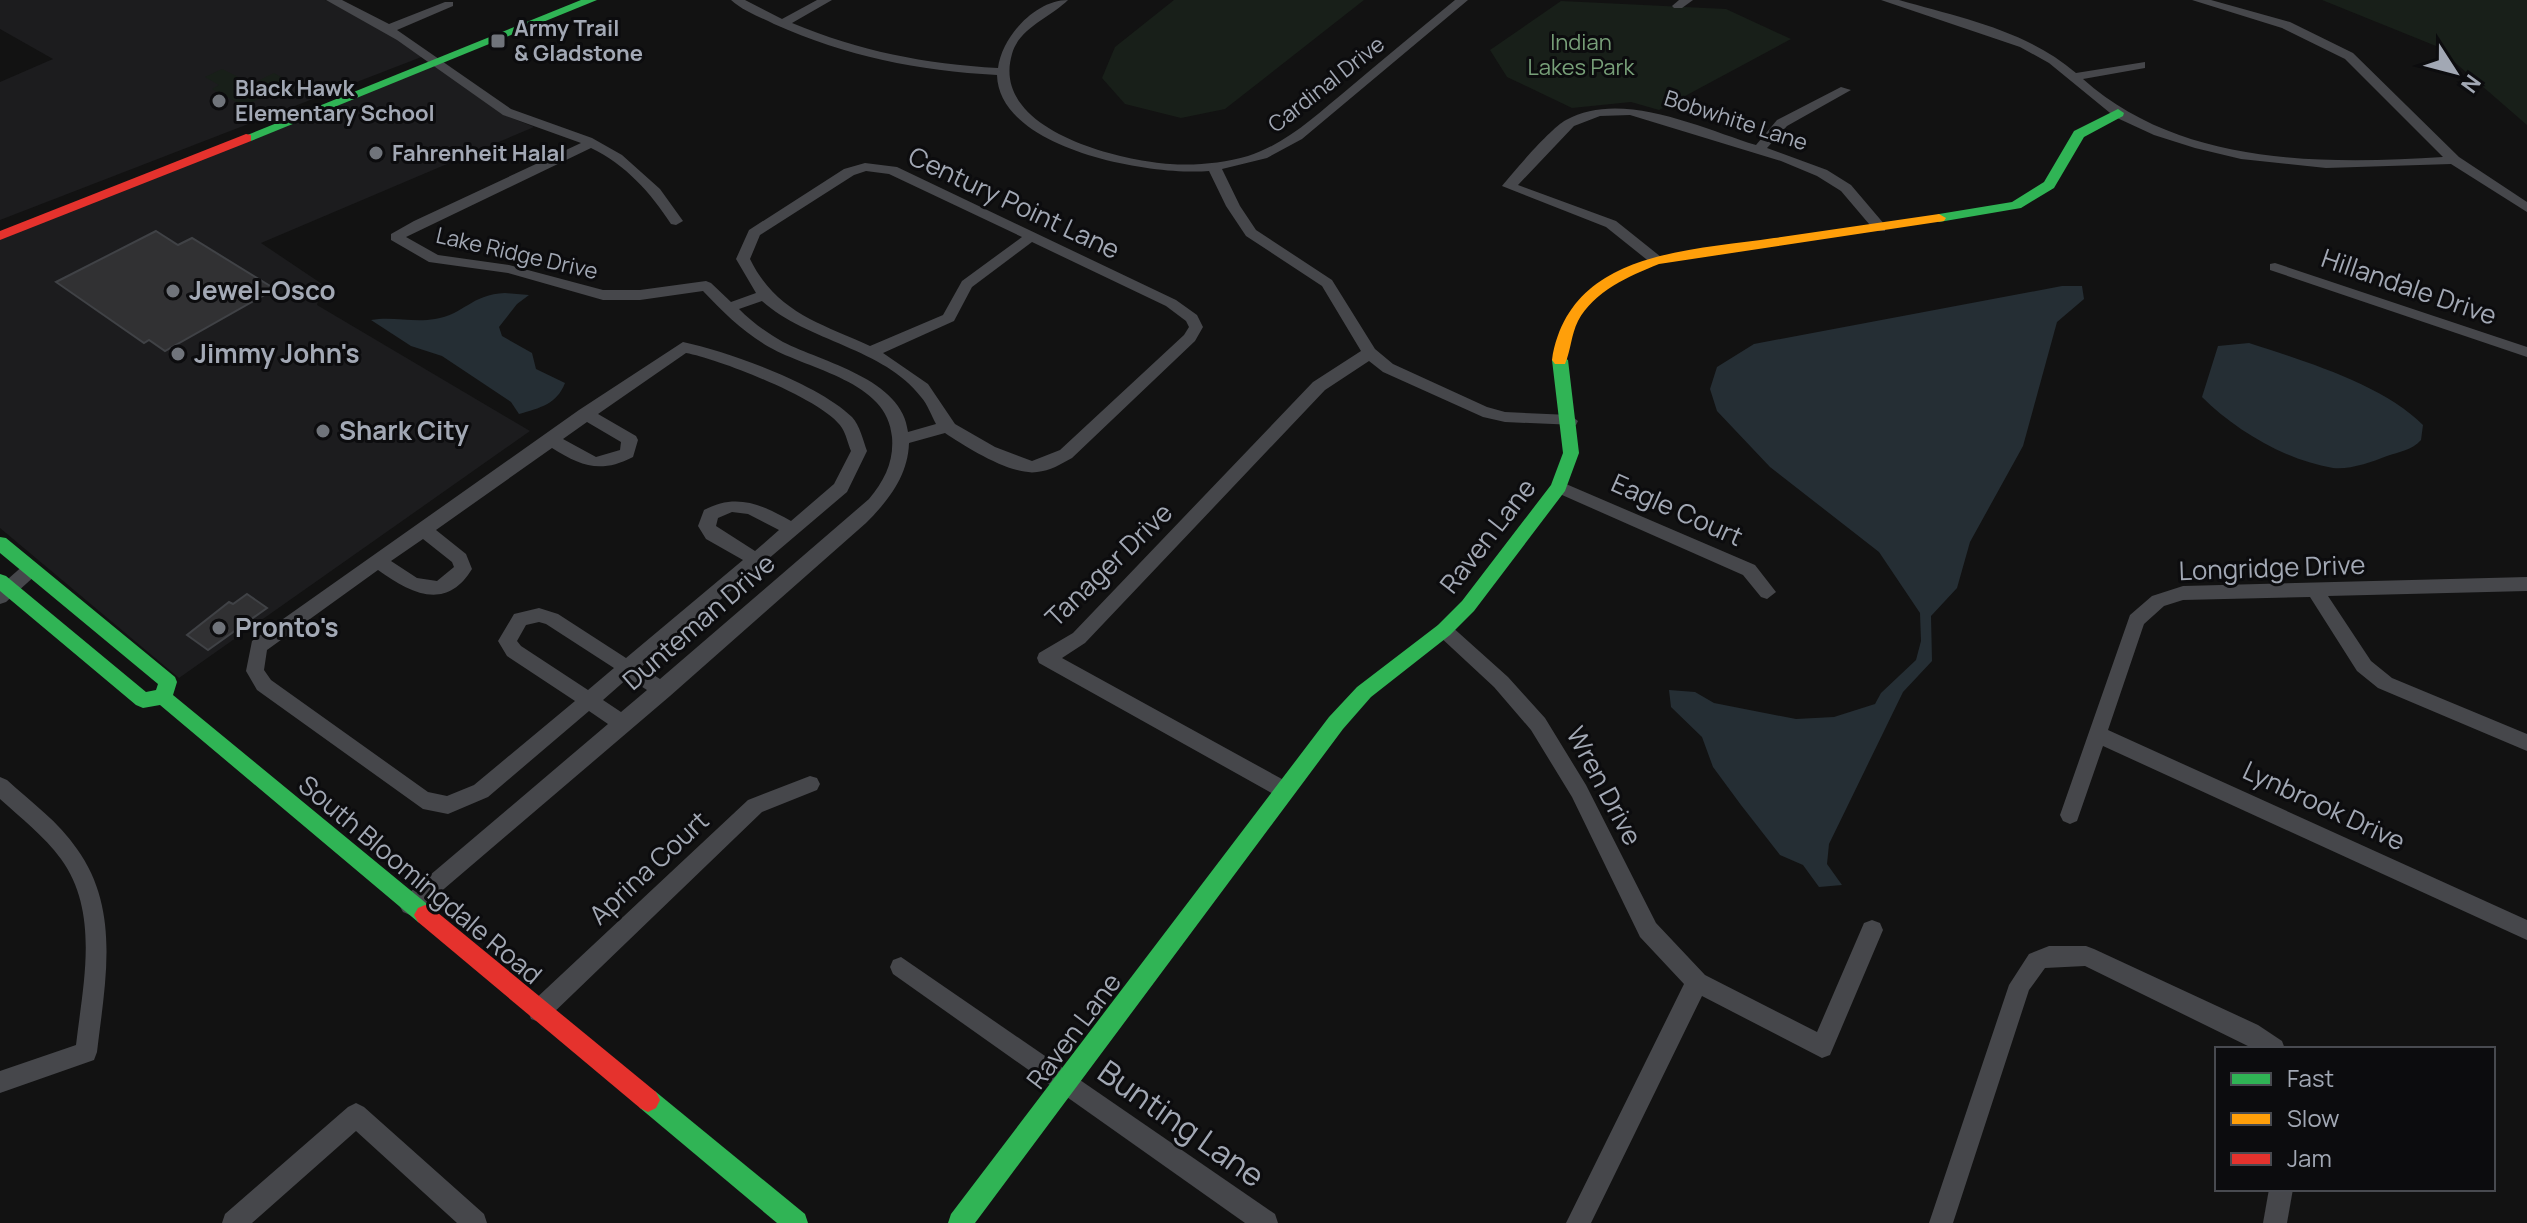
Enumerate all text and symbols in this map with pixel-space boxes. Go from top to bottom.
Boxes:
place label: Army Trail & Gladstone [514,13,643,68]
park label: Indian Lakes Park [1528,27,1635,82]
street label: Cardinal Drive [1262,29,1391,139]
marker: Army Trail & Gladstone [489,32,507,50]
north arrow [2415,32,2495,112]
text: N [2454,69,2488,99]
place label: Black Hawk Elementary School [235,73,435,128]
street label: Bobwhite Lane [1660,83,1812,157]
marker: Black Hawk Elementary School [210,92,228,110]
street label: Century Point Lane [903,137,1126,267]
place label: Fahrenheit Halal [392,138,565,168]
marker: Fahrenheit Halal [367,144,385,162]
street label: Lake Ridge Drive [433,220,601,286]
street label: Hillandale Drive [2317,239,2502,333]
place label: Jewel-Osco [189,272,336,308]
marker: Jewel-Osco [164,282,182,300]
place label: Jimmy John's [194,335,360,371]
marker: Jimmy John's [169,345,187,363]
place label: Shark City [339,412,469,448]
marker: Shark City [314,422,332,440]
street label: Eagle Court [1606,464,1749,554]
street label: Raven Lane [1431,470,1543,600]
street label: Tanager Drive [1037,494,1180,634]
street label: Dunteman Drive [614,545,782,697]
street label: Longridge Drive [2178,546,2366,588]
place label: Pronto's [235,609,339,645]
marker: Pronto's [210,619,228,637]
street label: Wren Drive [1559,720,1651,851]
street label: Lynbrook Drive [2237,752,2411,858]
street label: South Bloomingdale Road [291,767,550,992]
street label: Aprina Court [581,802,716,932]
street label: Raven Lane [1018,965,1129,1096]
legend [2215,1047,2495,1191]
street label: Bunting Lane [1089,1050,1274,1197]
text: Fast [2287,1061,2334,1094]
text: Slow [2287,1101,2340,1134]
text: Jam [2287,1141,2332,1174]

